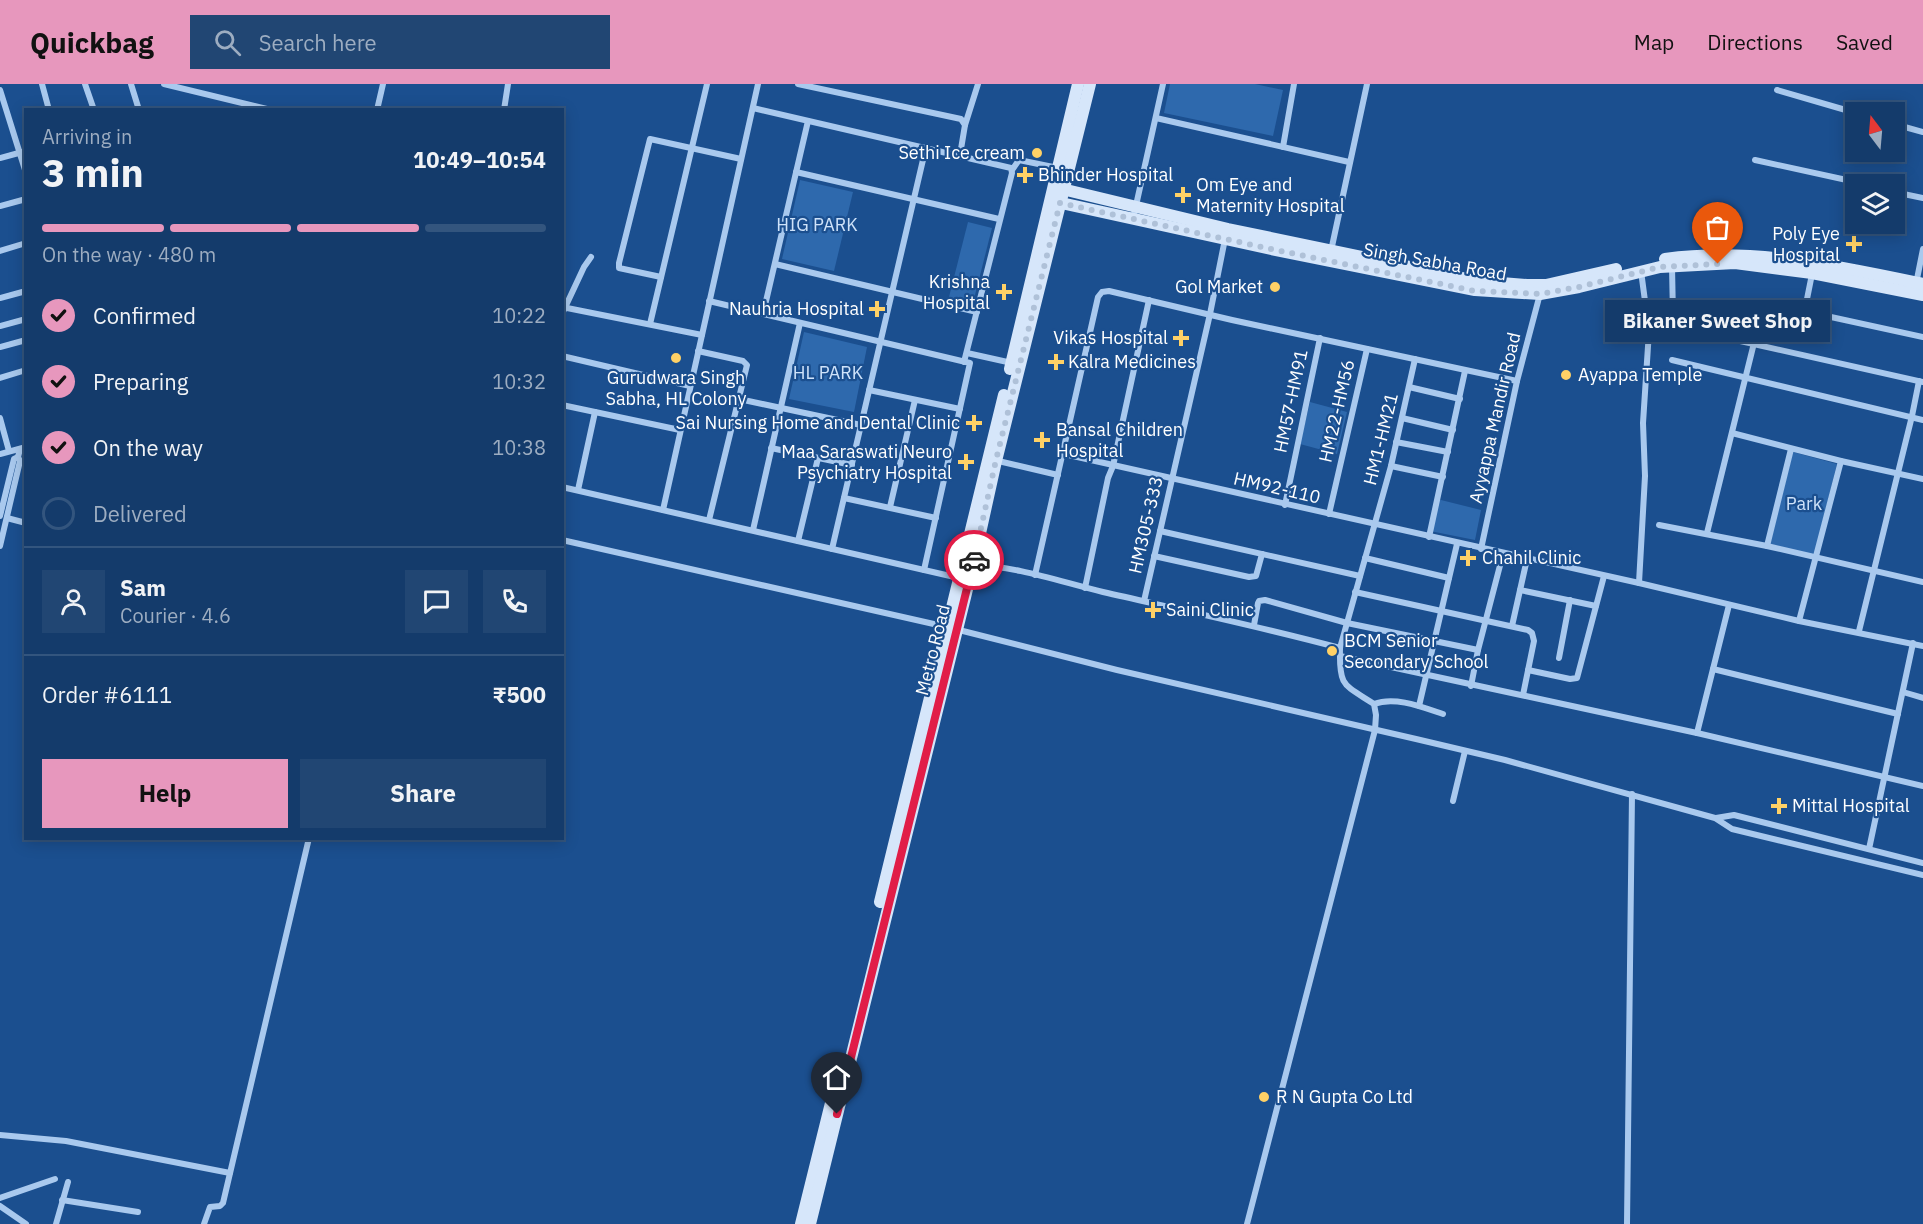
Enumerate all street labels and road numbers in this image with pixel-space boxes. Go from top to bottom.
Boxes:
street label: Singh Sabha Road [1362,238,1509,285]
street label: Ayyappa Mandir Road [1464,330,1525,506]
street label: HM57-HM91 [1268,347,1313,455]
street label: HM22-HM56 [1313,357,1360,465]
street label: HM1-HM21 [1358,390,1403,487]
street label: HM92-110 [1231,466,1323,509]
street label: HM305-333 [1123,474,1168,576]
street label: Metro Road [910,602,955,698]

